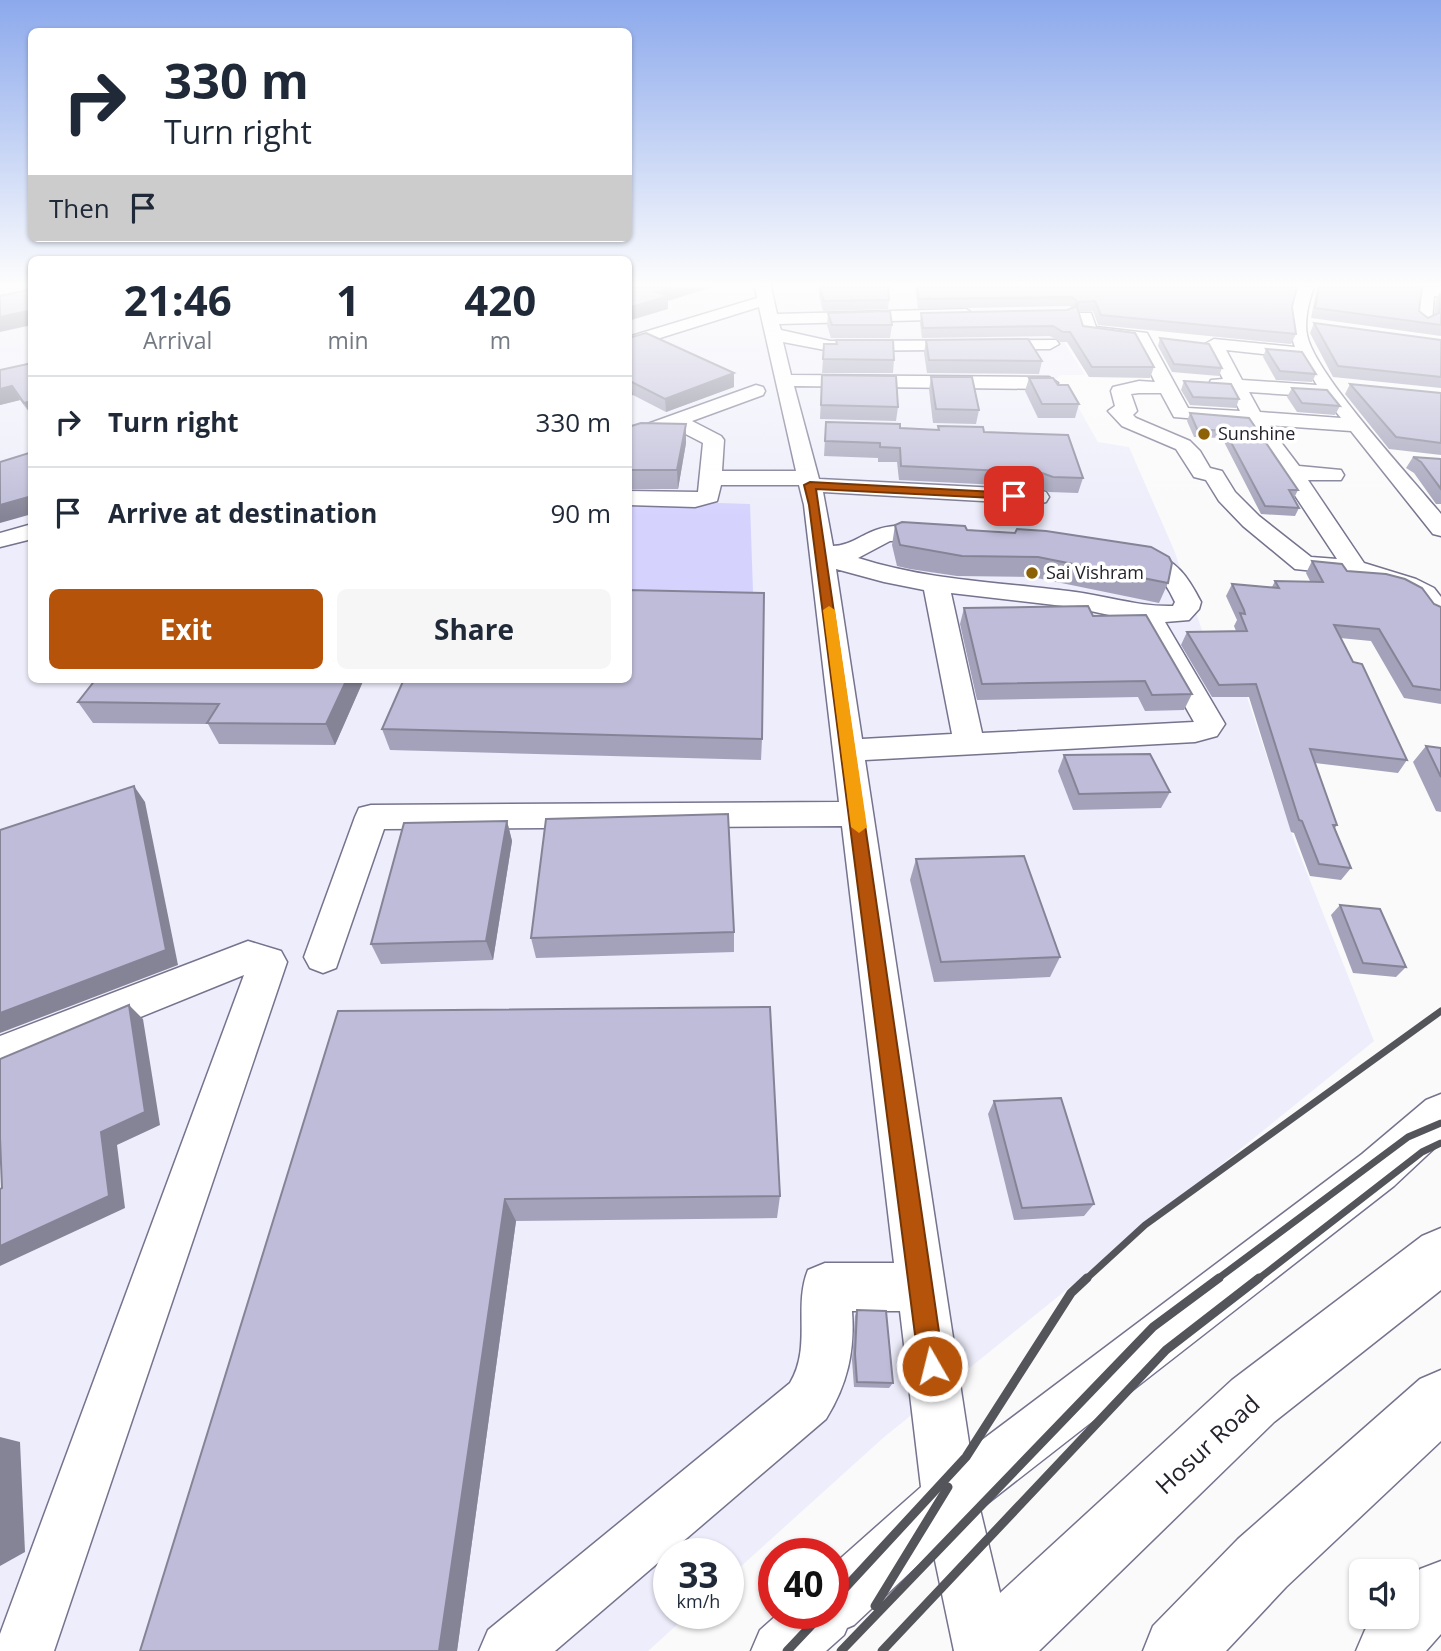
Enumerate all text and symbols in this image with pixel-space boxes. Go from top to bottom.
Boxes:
text: 330 m [164,47,309,113]
icon: right [49,56,140,147]
text: Turn right [164,110,312,153]
icon: arrive [124,189,162,227]
text: Then [49,190,110,226]
text: 21:46 [124,271,232,328]
text: 1 [336,271,360,328]
text: 420 [464,271,536,328]
text: Arrival [143,324,212,356]
text: min [327,324,369,356]
text: m [490,324,511,356]
icon: right [49,403,87,441]
text: Turn right [108,404,239,440]
text: 330 m [536,404,611,440]
place label: Sunshine [1218,421,1295,445]
marker: Sunshine [1196,426,1212,442]
pin [984,466,1044,526]
icon: arrive [995,477,1033,515]
icon: arrive [49,494,87,532]
text: Arrive at destination [108,495,377,531]
text: 90 m [550,495,611,531]
place label: Sai Vishram [1046,560,1144,584]
marker: Sai Vishram [1024,565,1040,581]
button: Exit [49,589,323,669]
button: Share [337,589,611,669]
position arrow [895,1329,969,1403]
street label: Hosur Road [1148,1387,1266,1501]
speed limit sign: 40 [758,1538,849,1629]
text: 33 [678,1551,719,1598]
map controls [1349,1559,1419,1629]
button: sound [1349,1559,1419,1629]
text: km/h [677,1589,720,1613]

